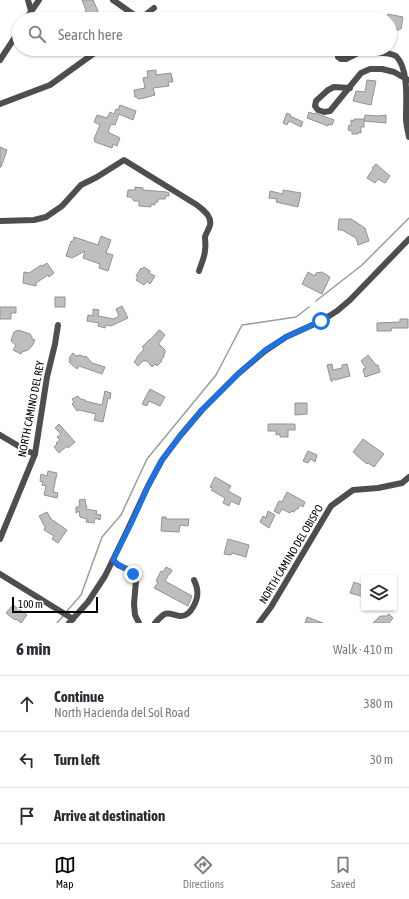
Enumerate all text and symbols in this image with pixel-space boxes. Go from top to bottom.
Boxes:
search box [12,12,397,56]
icon: search [26,23,48,45]
text: Search here [58,26,123,43]
route start [312,312,330,330]
street label: NORTH CAMINO DEL REY [16,360,46,458]
street label: NORTH CAMINO DEL OBISPO [257,502,325,606]
route end [124,565,142,583]
map controls [361,575,397,611]
button: layers [361,575,397,611]
scale bar [12,595,98,614]
text: 100 m [18,598,43,610]
text: 6 min [16,639,51,659]
text: Walk · 410 m [333,642,393,657]
text: Continue [54,688,104,705]
icon: ahead [16,693,38,715]
text: 380 m [364,696,393,711]
text: North Hacienda del Sol Road [54,705,190,720]
icon: left [16,749,38,771]
text: Turn left [54,751,100,768]
text: 30 m [370,752,393,767]
icon: arrive [16,805,38,827]
text: Arrive at destination [54,807,165,824]
tab: Map [54,854,76,890]
tab: Directions [183,854,224,890]
tab: Saved [331,854,355,890]

